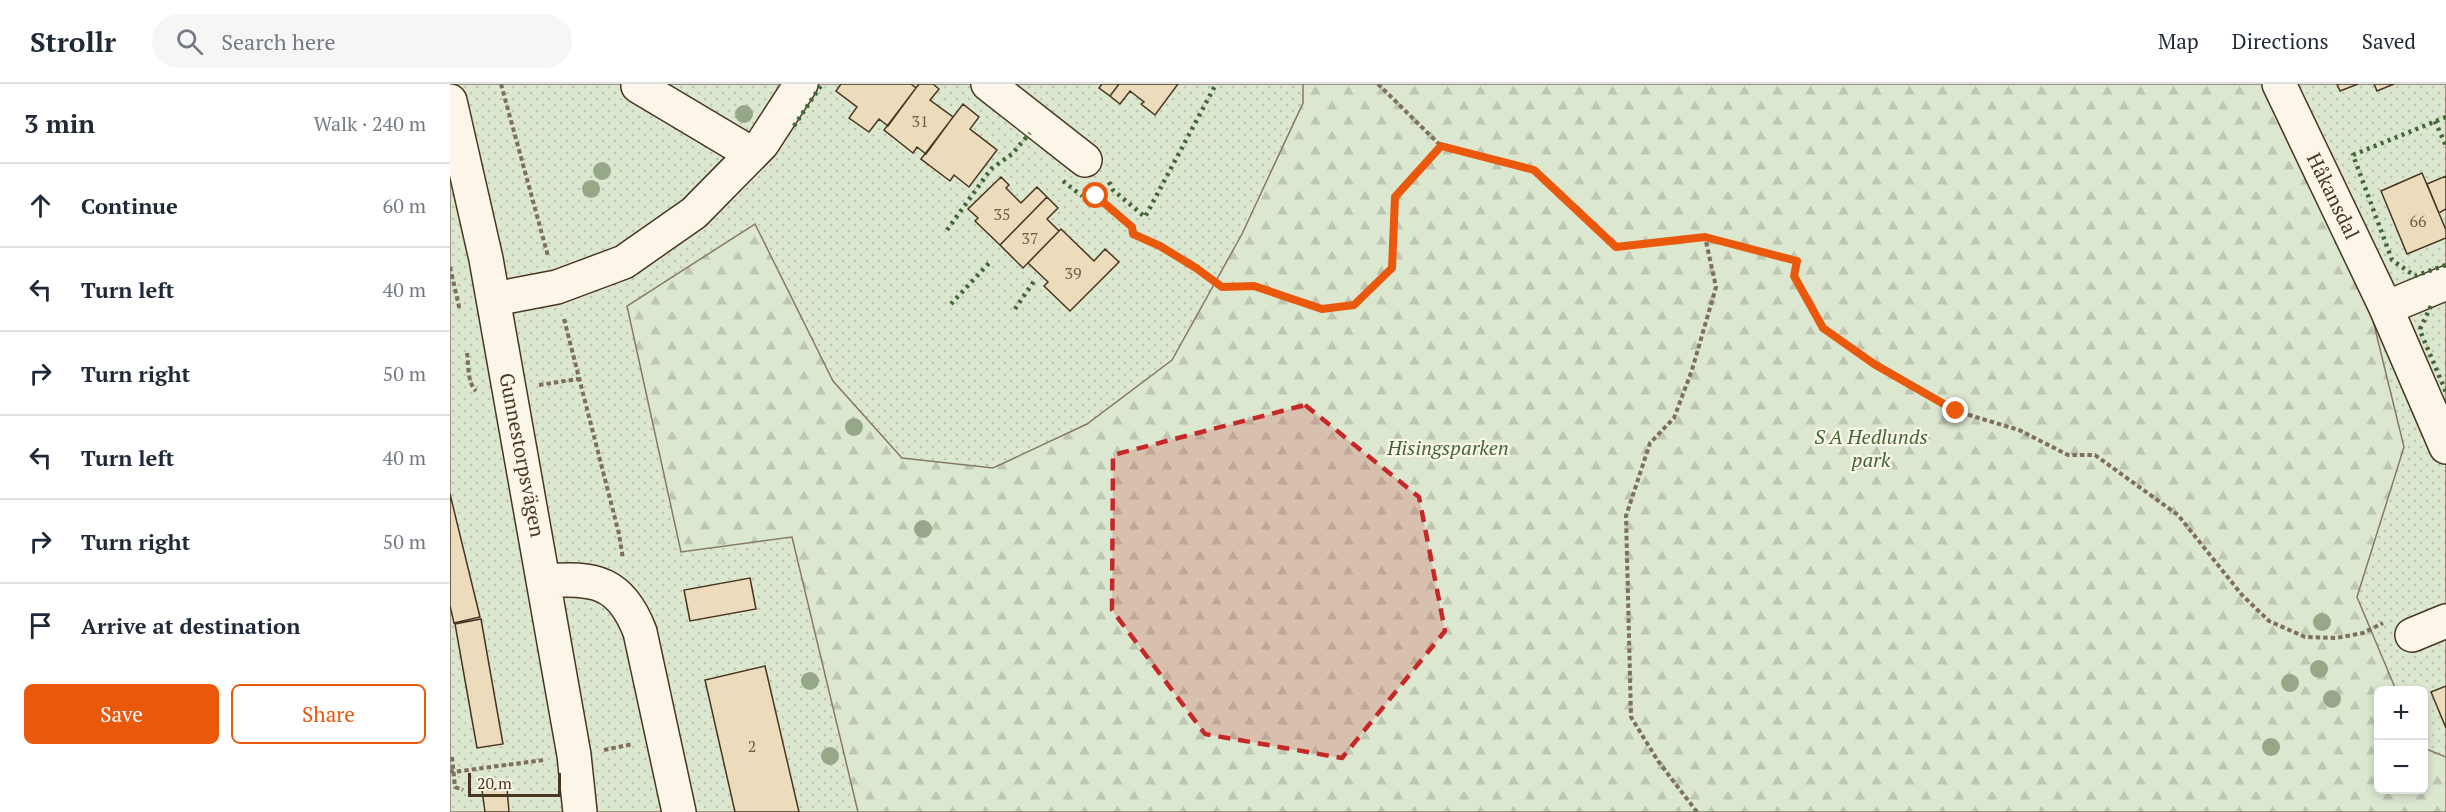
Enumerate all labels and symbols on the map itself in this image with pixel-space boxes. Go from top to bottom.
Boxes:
house number: 31 [911,110,929,132]
street label: Håkansdal [2301,148,2366,243]
route start [1082,182,1108,208]
house number: 35 [993,203,1011,225]
house number: 66 [2409,210,2427,232]
house number: 37 [1021,227,1039,249]
house number: 39 [1064,262,1082,284]
street label: Gunnestorpsvägen [493,371,552,539]
route end [1942,397,1968,423]
park label: S A Hedlunds park [1814,423,1928,473]
park label: Hisingsparken [1386,434,1509,461]
house number: 2 [748,735,756,757]
scale bar [468,770,561,798]

